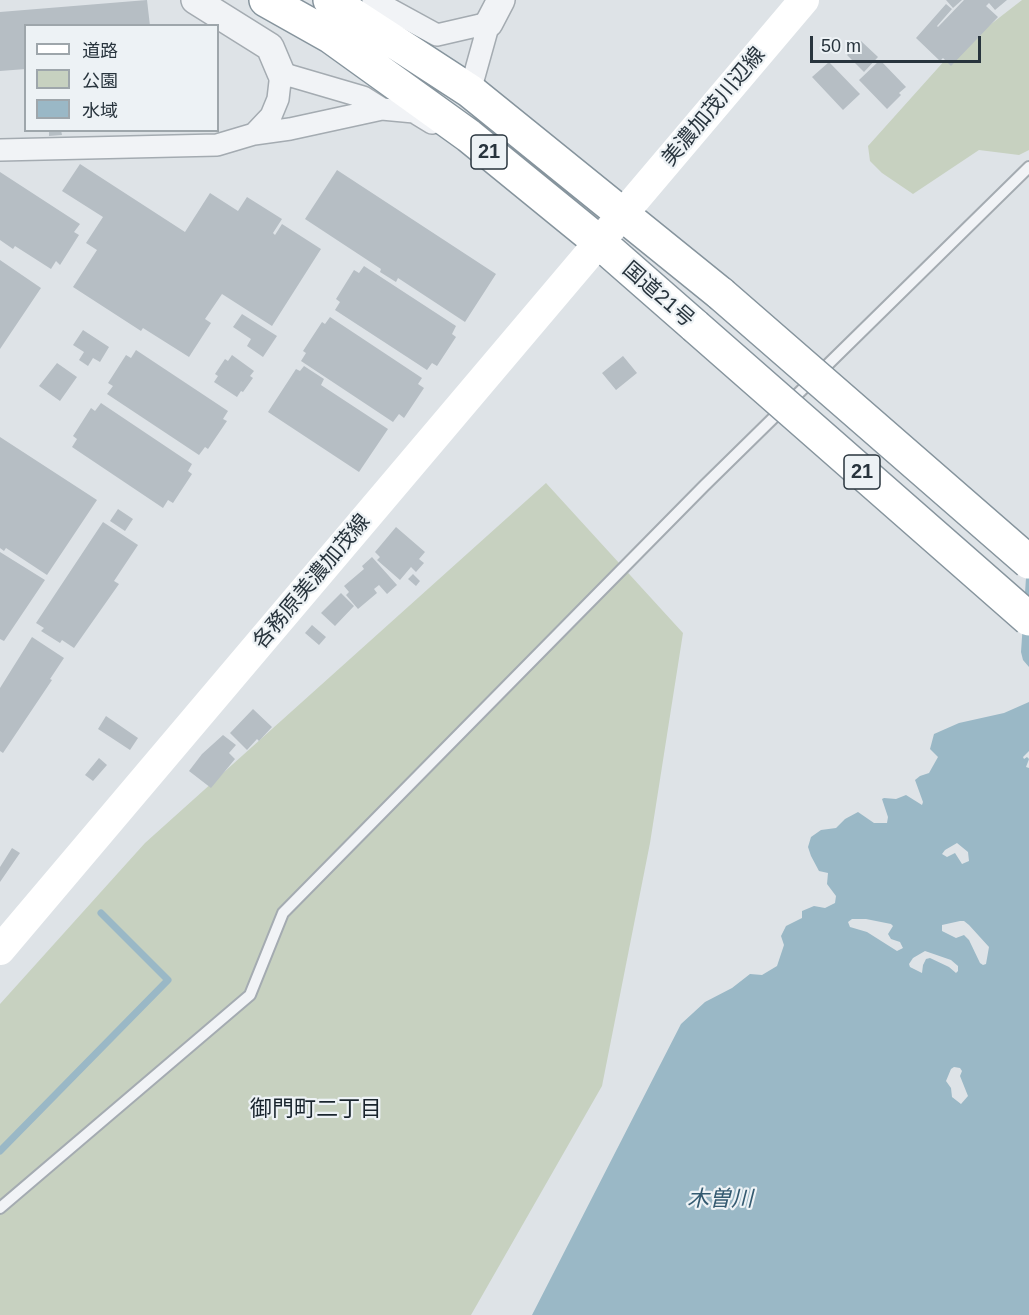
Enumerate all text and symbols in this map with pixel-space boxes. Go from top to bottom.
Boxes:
legend [24,24,219,132]
scale bar [813,24,984,62]
text: 50 m [821,36,861,56]
text: 道路 [82,41,118,61]
street label: 美濃加茂川辺線 [657,43,771,171]
text: 公園 [82,71,118,91]
text: 水域 [82,101,118,121]
road number: 21 [471,135,507,169]
street label: 国道21号 [617,257,699,333]
road number: 21 [844,455,880,489]
street label: 各務原美濃加茂線 [248,510,376,654]
district label: 御門町二丁目 [250,1097,382,1123]
water label: 木曽川 [687,1187,753,1213]

